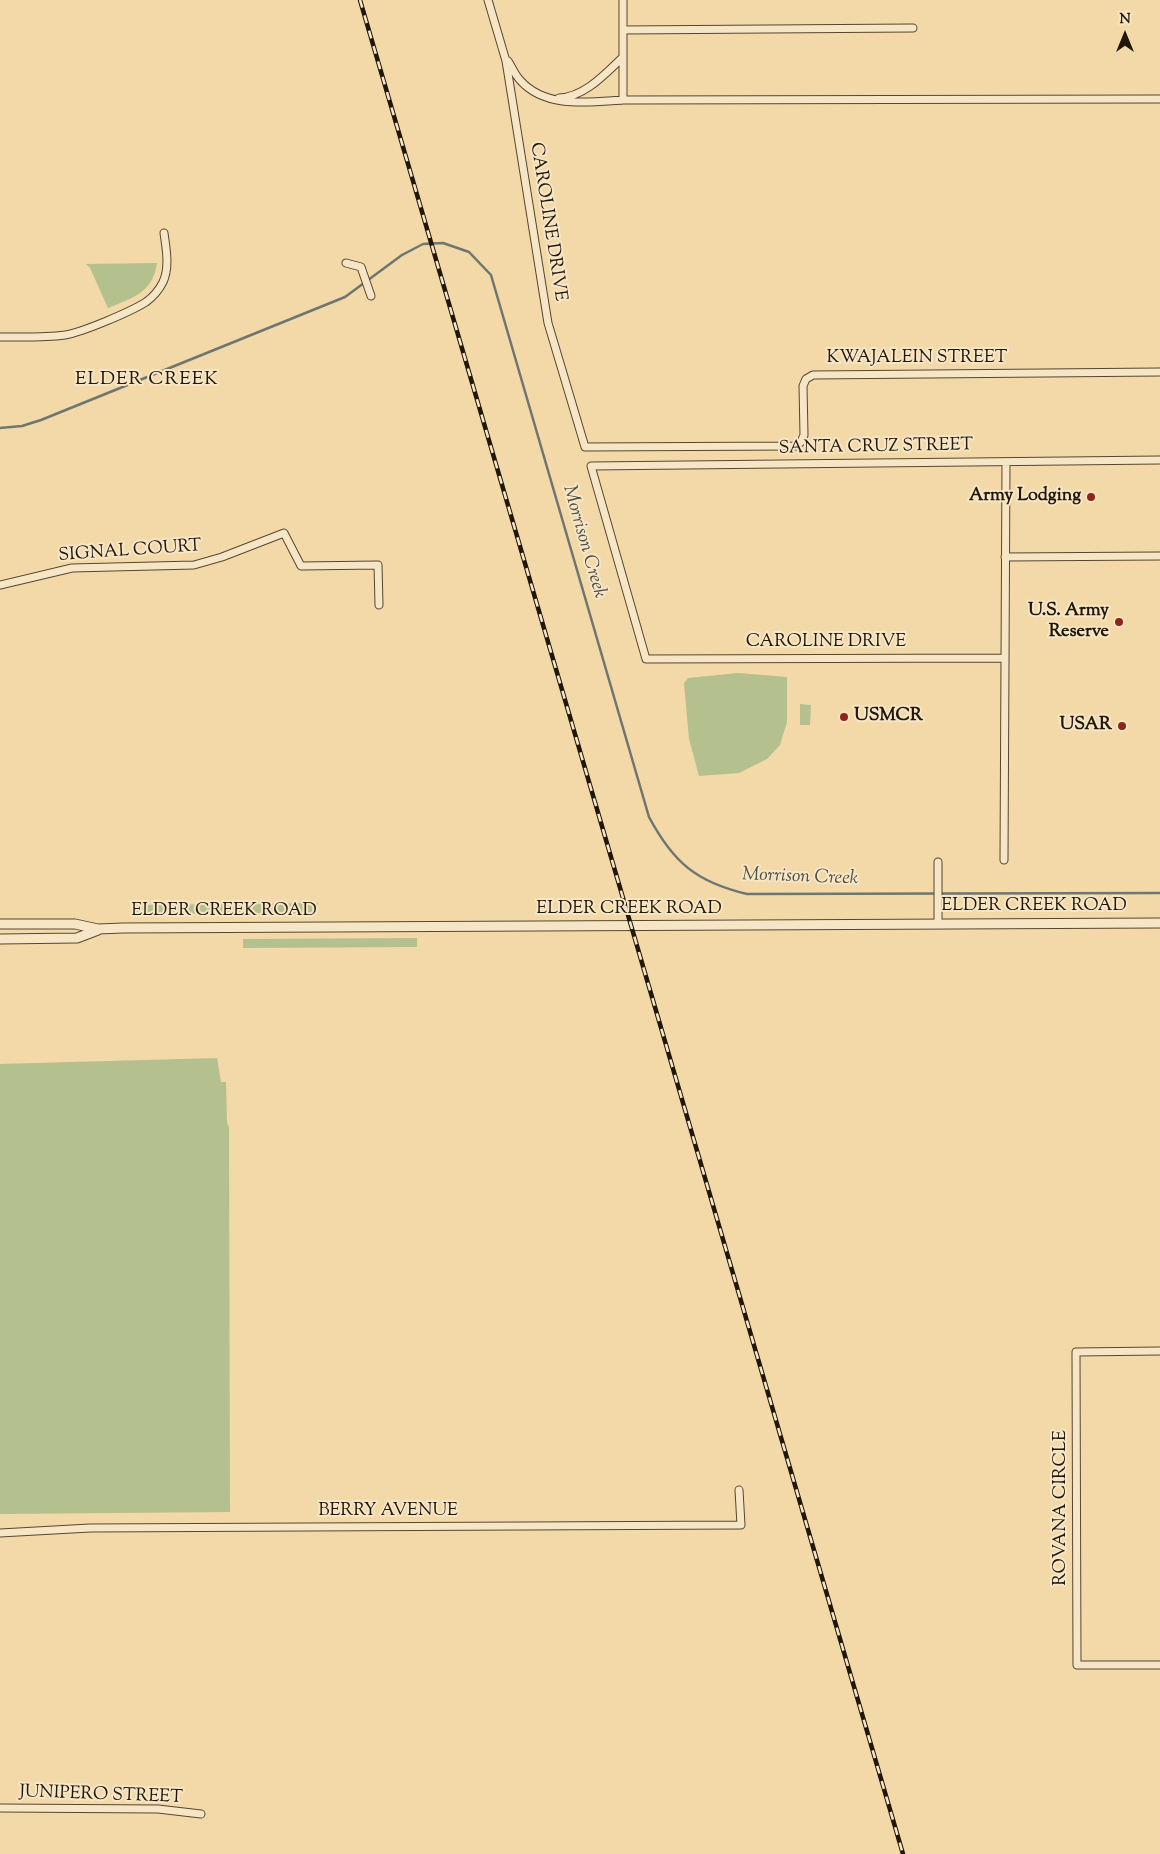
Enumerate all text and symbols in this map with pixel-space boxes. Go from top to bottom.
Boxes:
north arrow [1100,10,1150,60]
text: N [1119,10,1131,30]
street label: CAROLINE DRIVE [524,141,570,303]
street label: KWAJALEIN STREET [827,348,1007,370]
district label: ELDER CREEK [74,370,220,392]
street label: SANTA CRUZ STREET [779,436,973,460]
water label: Morrison Creek [556,483,610,601]
place label: Army Lodging [969,486,1081,508]
marker: Army Lodging [1085,491,1097,503]
street label: SIGNAL COURT [58,536,202,568]
place label: U.S. Army Reserve [1028,601,1109,644]
marker: U.S. Army Reserve [1113,616,1125,628]
street label: CAROLINE DRIVE [746,632,906,654]
place label: USMCR [854,706,923,728]
marker: USMCR [838,711,850,723]
place label: USAR [1060,715,1112,737]
marker: USAR [1116,720,1128,732]
water label: Morrison Creek [742,865,858,891]
street label: ELDER CREEK ROAD [941,896,1127,918]
street label: ELDER CREEK ROAD [536,899,722,921]
street label: ELDER CREEK ROAD [131,901,317,923]
street label: ROVANA CIRCLE [1051,1430,1073,1586]
street label: BERRY AVENUE [318,1501,458,1523]
street label: JUNIPERO STREET [19,1782,183,1810]

